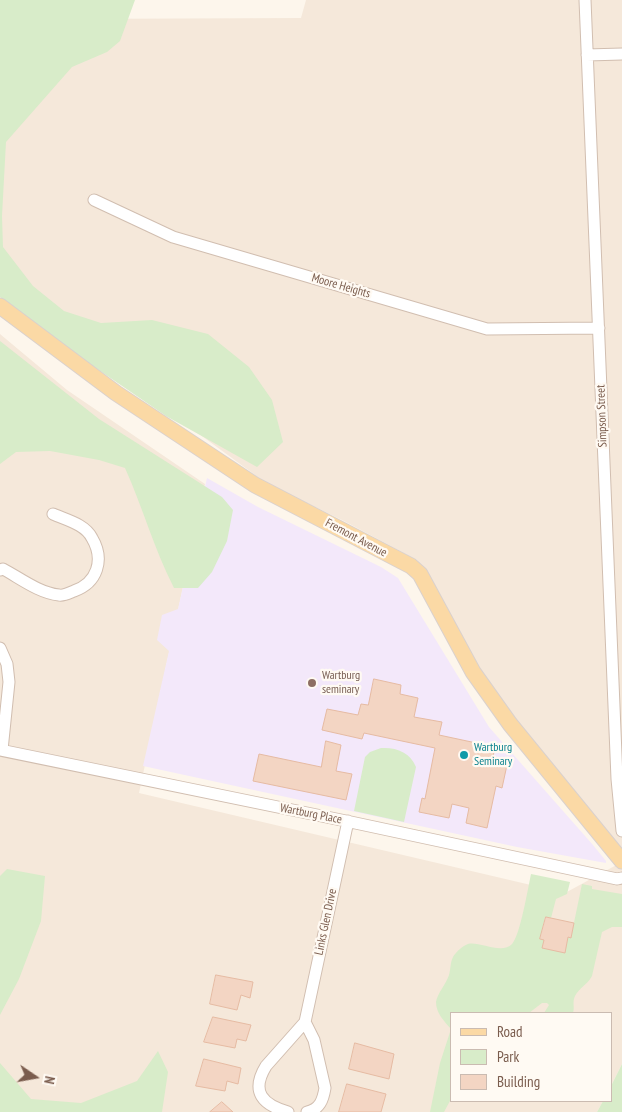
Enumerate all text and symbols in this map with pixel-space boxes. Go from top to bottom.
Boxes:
street label: Moore Heights [310,271,372,301]
street label: Simpson Street [594,384,610,448]
street label: Fremont Avenue [323,516,389,560]
place label: Wartburg seminary [322,669,360,697]
marker: Wartburg seminary [306,677,318,689]
place label: Wartburg Seminary [474,741,512,769]
marker: Wartburg Seminary [458,749,470,761]
street label: Wartburg Place [279,801,343,827]
street label: Links Glen Drive [312,888,340,956]
legend [450,1012,612,1102]
text: Road [497,1022,523,1041]
text: Park [497,1047,519,1066]
north arrow [10,1052,60,1102]
text: Building [497,1072,540,1091]
text: N [40,1075,59,1086]

